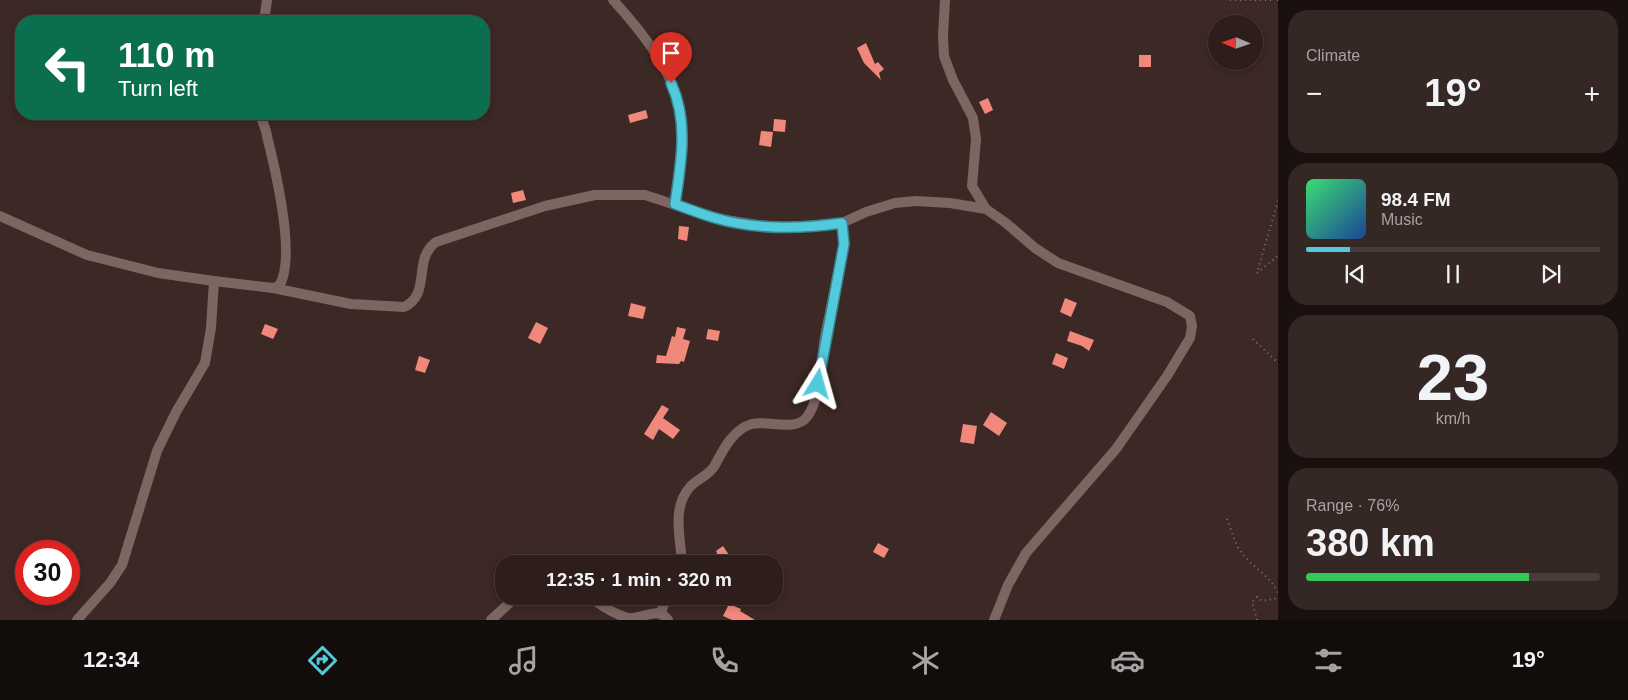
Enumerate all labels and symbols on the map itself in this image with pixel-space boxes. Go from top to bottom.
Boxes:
north arrow [1208,15,1262,70]
pin [650,32,692,83]
position arrow [791,357,843,409]
speed limit sign: 30 [15,540,80,605]

